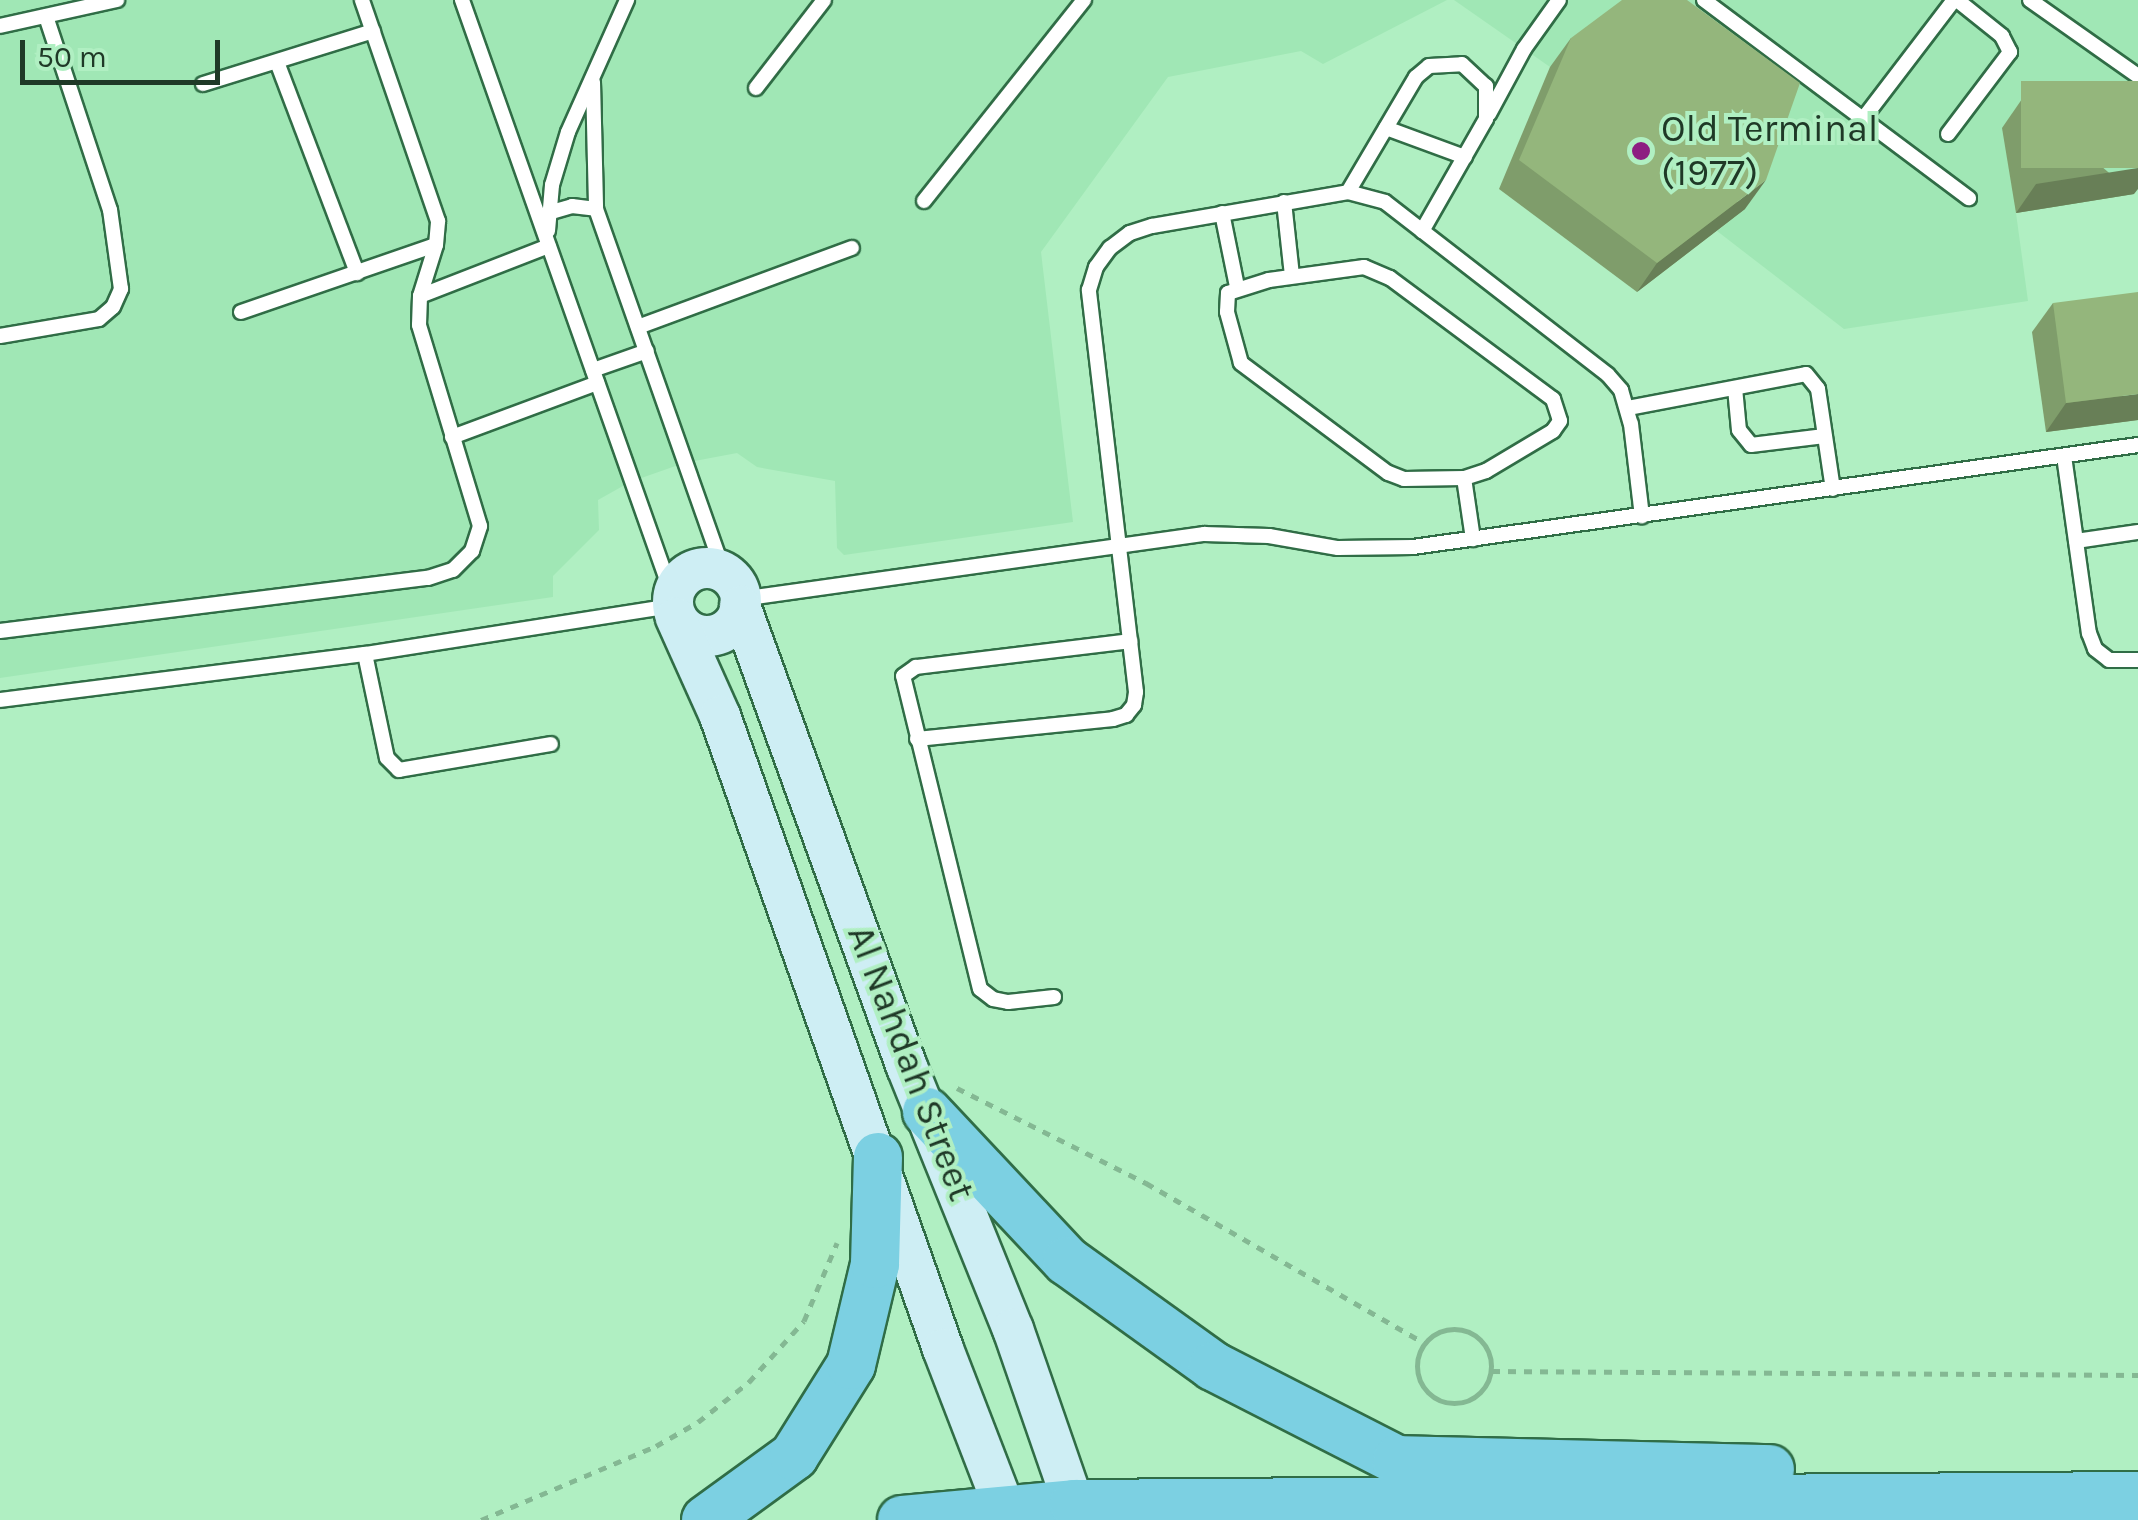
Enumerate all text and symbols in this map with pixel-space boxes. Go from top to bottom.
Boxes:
scale bar [25,20,225,82]
text: 50 m [37,39,107,75]
place label: Old Terminal (1977) [1661,106,1878,195]
marker: Old Terminal (1977) [1630,140,1652,162]
street label: Al Nahdah Street [838,919,984,1207]

